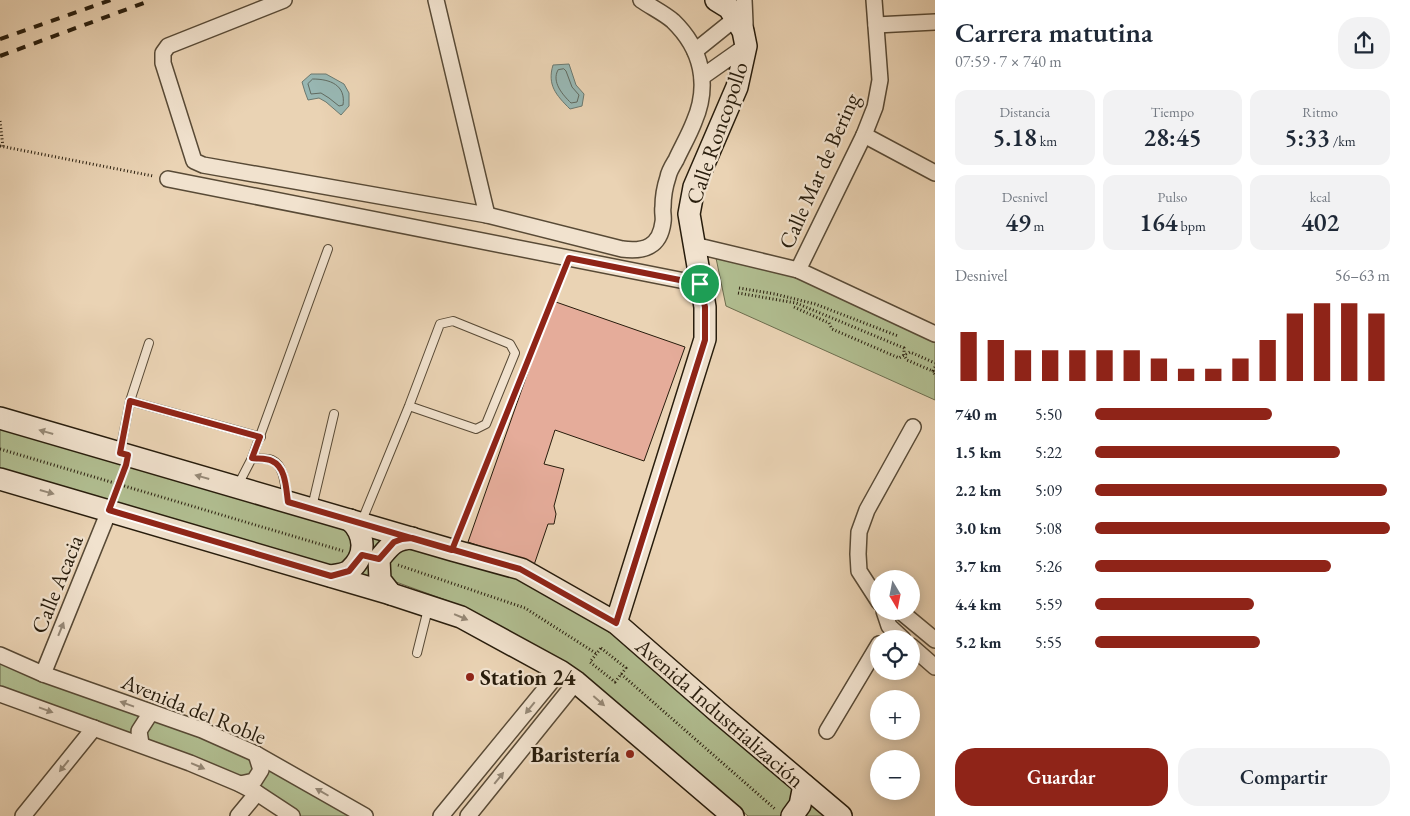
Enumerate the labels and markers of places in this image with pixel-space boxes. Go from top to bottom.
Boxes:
pin [679,263,721,305]
place label: Station 24 [480,663,576,692]
marker: Station 24 [464,671,476,683]
place label: Baristería [530,740,620,769]
marker: Baristería [624,748,636,760]

